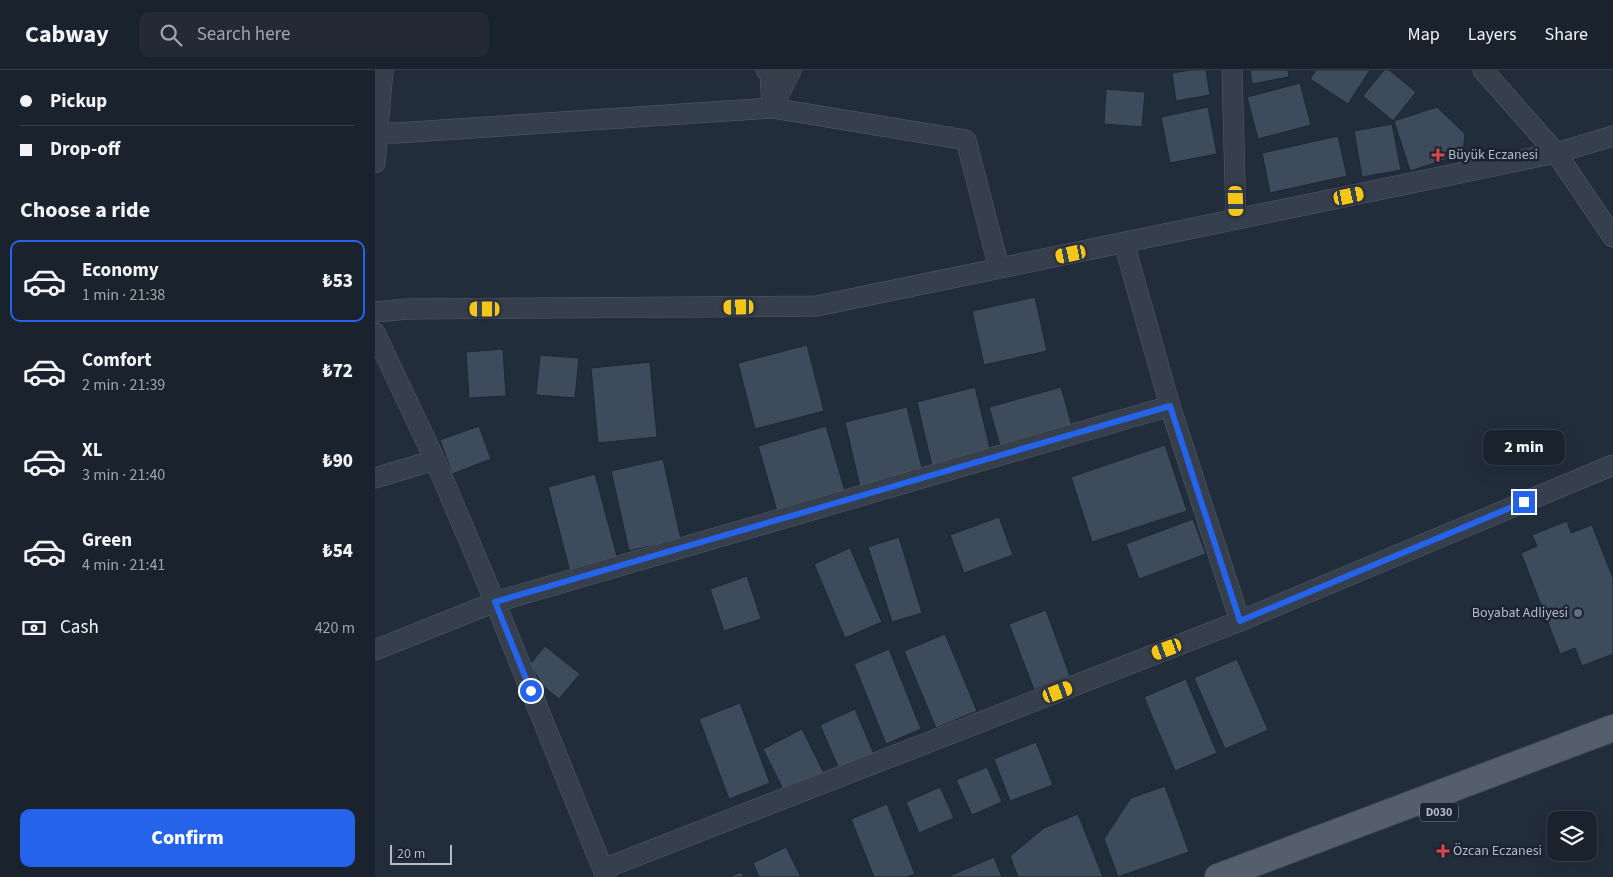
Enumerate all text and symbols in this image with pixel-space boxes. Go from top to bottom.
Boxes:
search box [139,12,489,57]
text: Cabway [25,17,109,52]
icon: search [157,21,185,49]
text: Search here [197,21,290,48]
text: Map [1408,22,1440,47]
text: Layers [1468,22,1517,47]
text: Share [1545,22,1588,47]
text: Pickup [50,88,107,115]
text: Drop-off [50,136,120,163]
place label: Büyük Eczanesi [1448,145,1538,165]
marker: Büyük Eczanesi [1432,149,1444,161]
car [1227,186,1244,216]
car [1332,186,1365,206]
text: Choose a ride [20,194,150,226]
car [1054,244,1087,264]
text: Economy [82,257,159,284]
icon: car [22,259,67,304]
text: ₺53 [323,268,353,295]
text: 1 min · 21:38 [82,284,165,306]
car [723,299,754,315]
car [470,302,500,317]
text: Comfort [82,347,152,374]
icon: car [22,349,67,394]
text: ₺72 [323,358,353,385]
text: 2 min · 21:39 [82,374,165,396]
callout: 2 min [1483,430,1565,464]
text: 2 min [1504,436,1544,458]
text: XL [82,437,103,464]
icon: car [22,439,67,484]
text: ₺90 [323,448,353,475]
text: 3 min · 21:40 [82,464,165,486]
route end [1513,491,1535,513]
text: Green [82,527,132,554]
icon: car [22,529,67,574]
text: ₺54 [323,538,353,565]
text: 4 min · 21:41 [82,554,165,576]
place label: Boyabat Adliyesi [1472,603,1568,623]
marker: Boyabat Adliyesi [1572,607,1584,619]
icon: cash [20,614,48,642]
text: Cash [60,614,99,641]
text: 420 m [315,617,355,639]
car [1150,637,1183,661]
route start [520,680,542,702]
car [1041,680,1074,704]
road number: D030 [1420,802,1458,822]
button: Confirm [20,809,355,867]
map controls [1547,811,1597,861]
button: layers [1547,811,1597,861]
place label: Özcan Eczanesi [1453,841,1542,861]
scale bar [390,842,453,865]
text: 20 m [397,844,425,864]
marker: Özcan Eczanesi [1437,845,1449,857]

